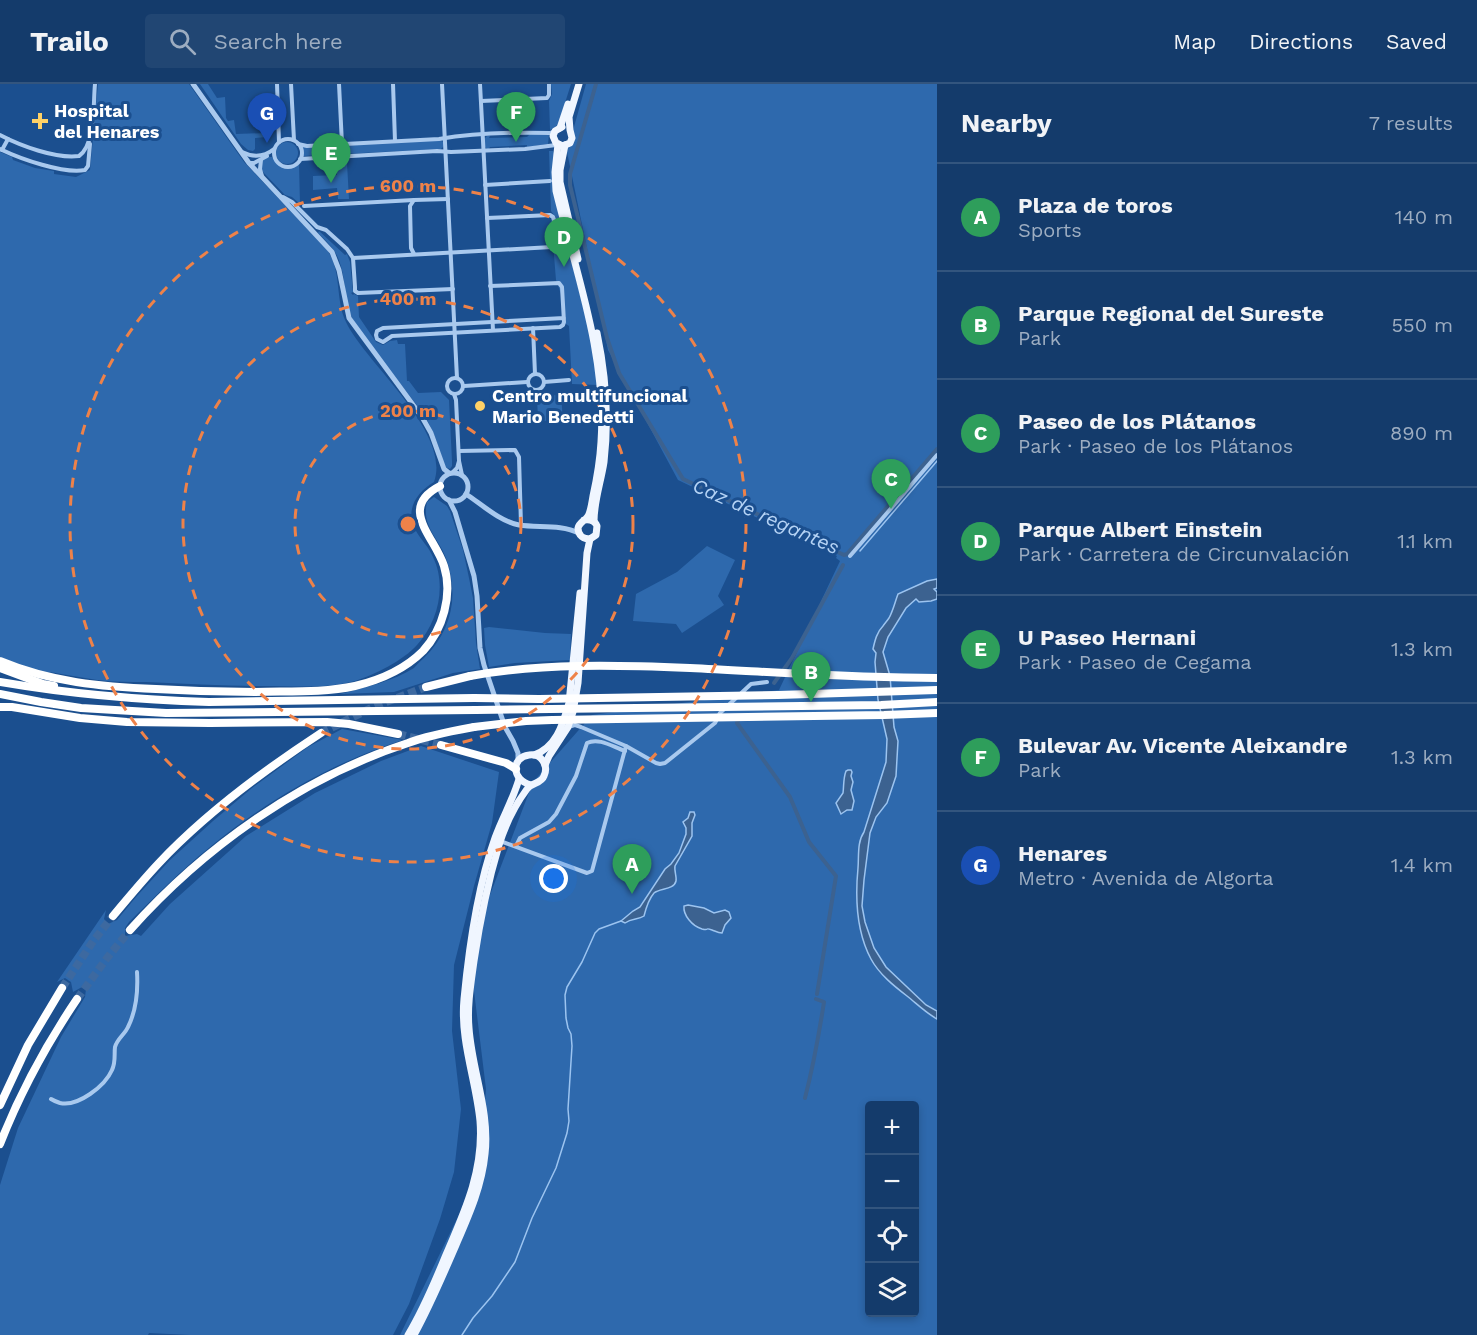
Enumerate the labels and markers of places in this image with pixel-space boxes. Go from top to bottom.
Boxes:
pin: F [496,92,536,142]
pin: G [248,94,286,143]
place label: Hospital del Henares [54,100,160,142]
marker: Hospital del Henares [31,112,49,130]
pin: E [312,134,350,183]
pin: D [544,218,584,267]
place label: Centro multifuncional Mario Benedetti [492,385,688,427]
marker: Centro multifuncional Mario Benedetti [473,399,487,413]
pin: C [872,460,910,509]
centre of rings [398,514,418,534]
pin: B [792,652,830,702]
pin: A [612,844,652,894]

